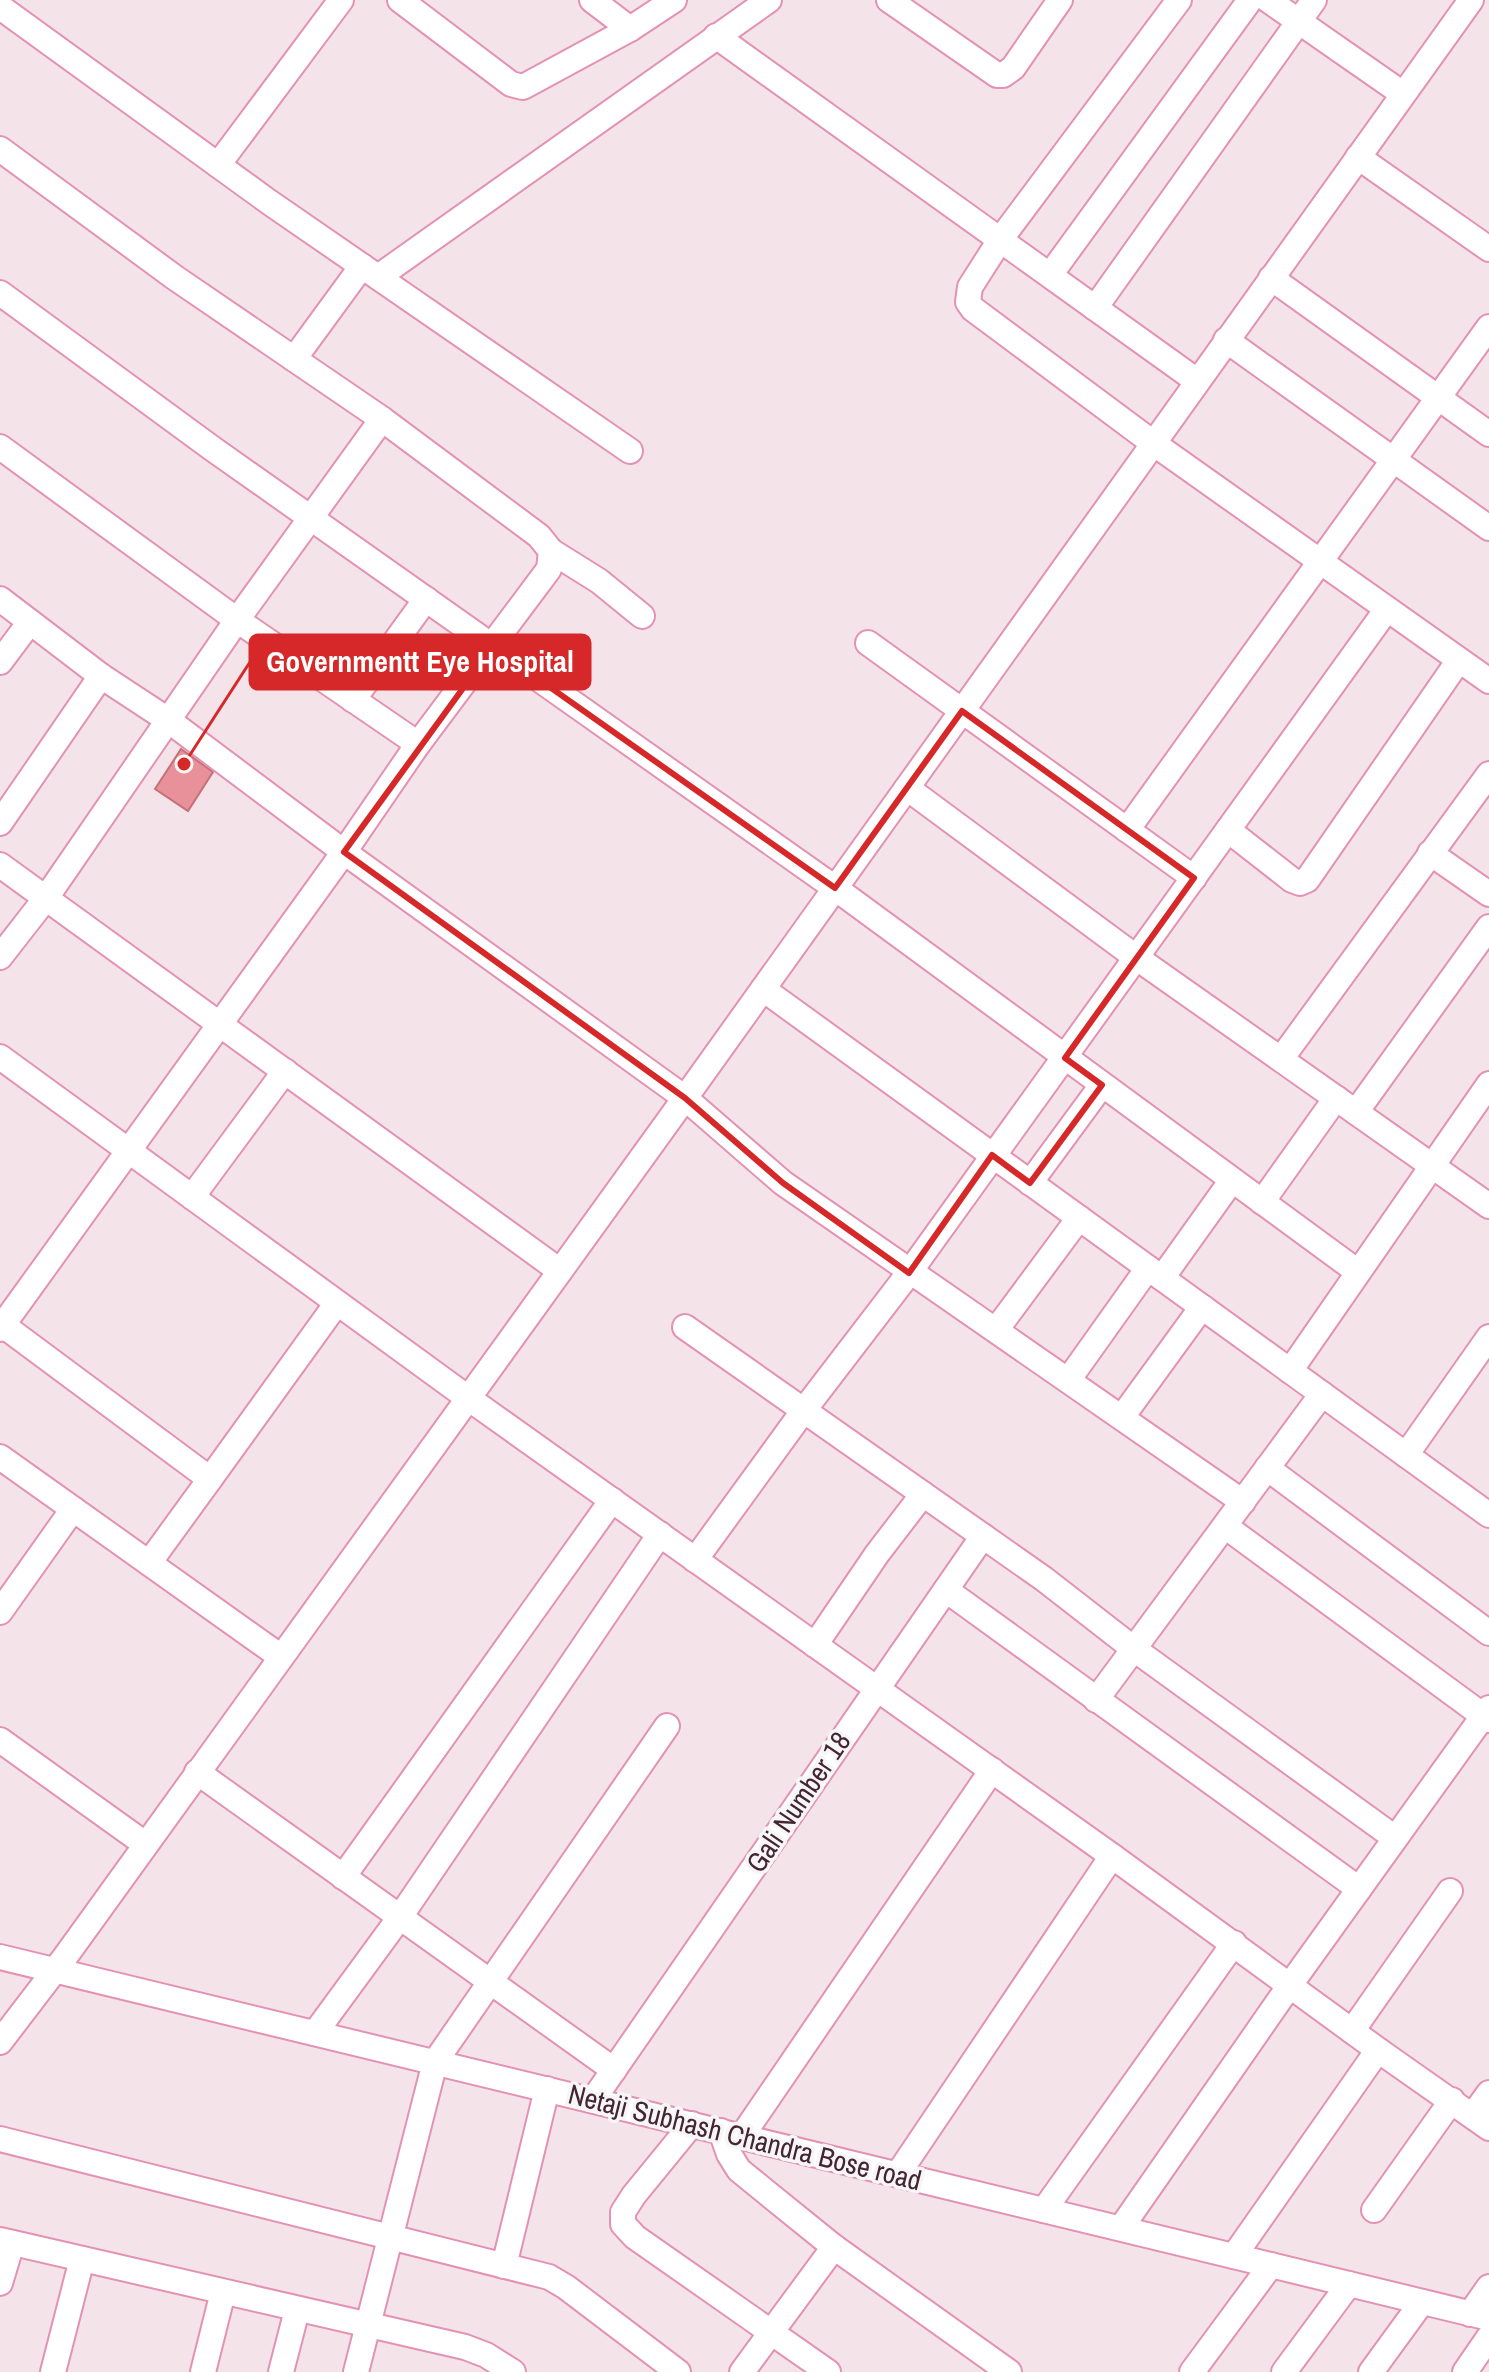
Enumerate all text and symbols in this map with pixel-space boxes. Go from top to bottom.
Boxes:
callout: Governmentt Eye Hospital [250,635,590,689]
text: Governmentt Eye Hospital [266,641,574,681]
street label: Gali Number 18 [737,1724,859,1880]
street label: Netaji Subhash Chandra Bose road [565,2075,925,2199]

